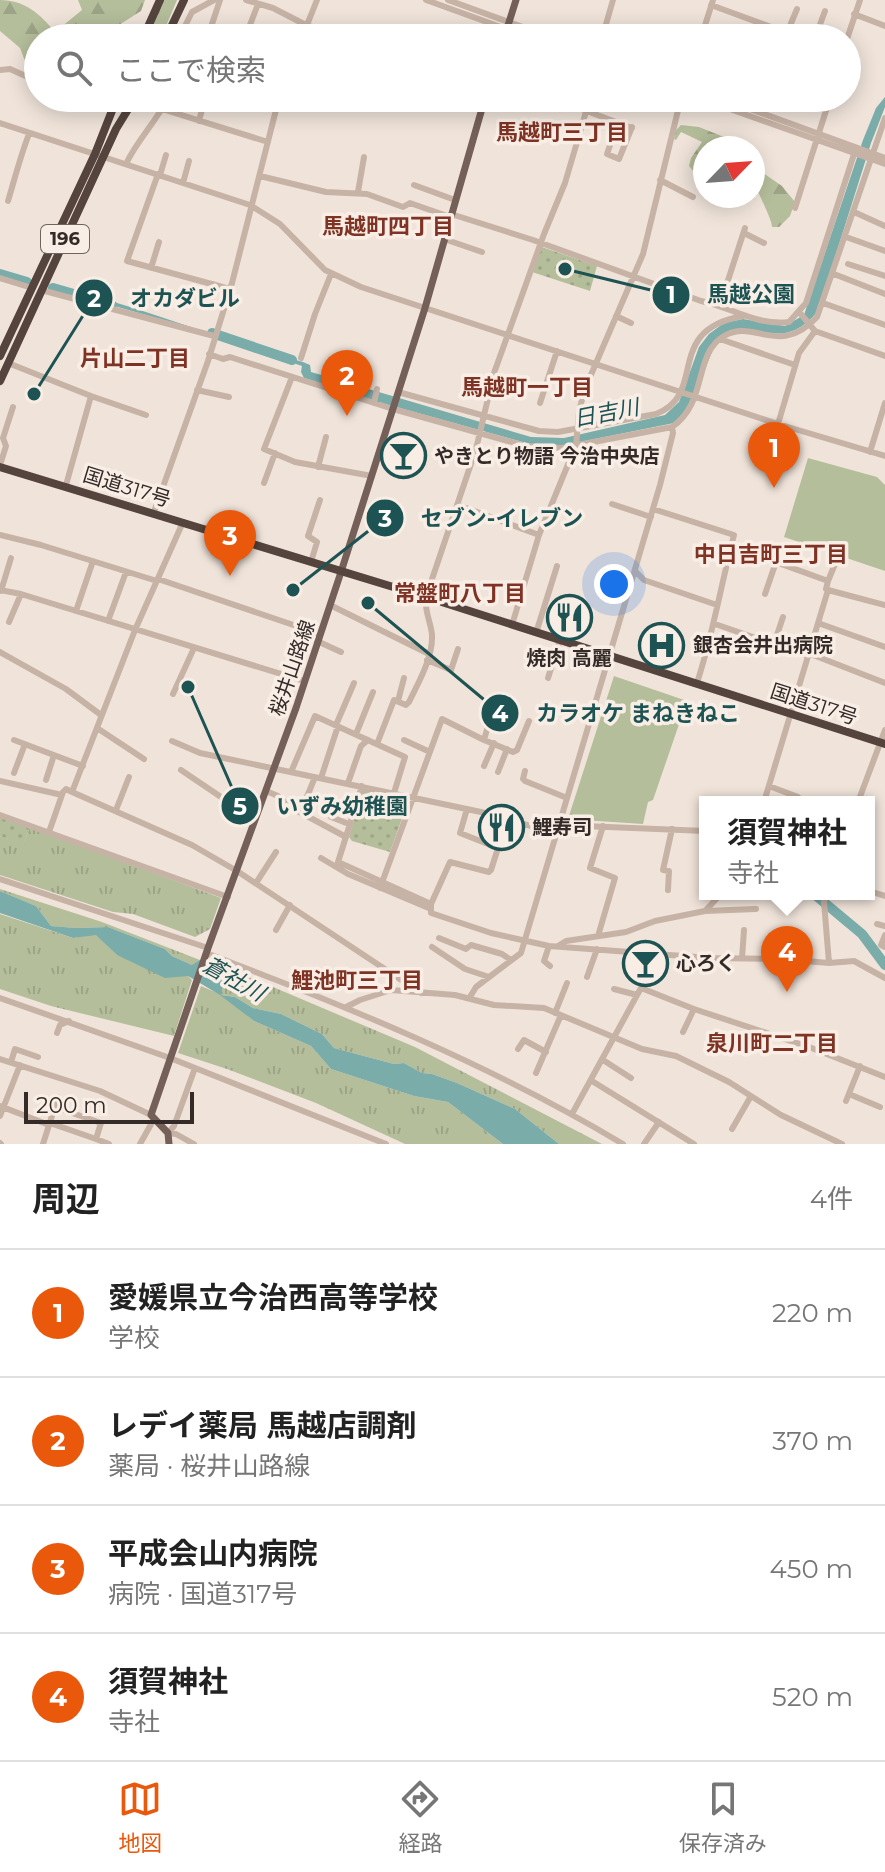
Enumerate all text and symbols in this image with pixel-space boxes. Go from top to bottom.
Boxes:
search box [24,24,861,112]
icon: search [52,46,96,90]
text: ここで検索 [116,52,266,89]
district label: 馬越町三丁目 [496,119,628,146]
north arrow [693,136,765,208]
district label: 馬越町四丁目 [322,213,454,240]
road number: 196 [41,225,89,253]
callout: 馬越公園 [651,272,811,318]
callout: オカダビル [74,275,256,321]
text: 1 [666,280,676,309]
text: 馬越公園 [707,281,795,308]
text: 2 [87,284,101,313]
text: オカダビル [130,285,240,312]
district label: 片山二丁目 [80,345,190,372]
pin: 2 [321,350,373,416]
district label: 馬越町一丁目 [461,374,593,401]
water label: 日吉川 [571,393,643,433]
pin: 1 [748,422,800,488]
bar icon: やきとり物語 今治中央店 [379,432,427,480]
place label: やきとり物語 今治中央店 [434,444,660,468]
street label: 国道317号 [80,462,174,512]
callout: セブン-イレブン [365,495,599,541]
text: 3 [377,504,392,533]
text: セブン-イレブン [421,505,583,532]
pin: 3 [204,510,256,576]
district label: 中日吉町三丁目 [694,541,848,568]
your location [594,564,634,604]
district label: 常盤町八丁目 [394,580,526,607]
restaurant icon: 焼肉 高麗 [545,594,593,642]
street label: 桜井山路線 [264,617,320,719]
hospital icon: 銀杏会井出病院 [638,621,686,669]
place label: 銀杏会井出病院 [693,633,833,657]
place label: 焼肉 高麗 [526,646,612,670]
street label: 国道317号 [767,679,861,729]
callout: カラオケ まねきねこ [480,690,756,736]
text: 4 [492,699,509,728]
text: カラオケ まねきねこ [536,700,740,727]
callout: いずみ幼稚園 [220,783,424,829]
text: 5 [233,792,247,821]
text: いずみ幼稚園 [276,793,408,820]
popup [699,796,875,900]
restaurant icon: 鯉寿司 [477,803,525,851]
text: 須賀神社 [727,814,847,851]
place label: 鯉寿司 [532,815,592,839]
text: 寺社 [727,857,779,889]
pin: 4 [761,926,813,992]
bar icon: 心ろく [621,939,669,987]
water label: 蒼社川 [199,951,271,1008]
place label: 心ろく [676,951,736,975]
district label: 鯉池町三丁目 [291,967,423,994]
district label: 泉川町二丁目 [706,1030,838,1057]
scale bar [24,1088,194,1124]
text: 200 m [36,1092,107,1119]
text: 周辺 [32,1178,100,1220]
text: 4件 [810,1183,853,1215]
text: 愛媛県立今治西高等学校 [108,1279,438,1316]
text: 1 [53,1297,63,1329]
text: 220 m [772,1297,853,1329]
text: 学校 [108,1322,160,1354]
text: レデイ薬局 馬越店調剤 [108,1407,417,1444]
text: 2 [50,1425,66,1457]
text: 370 m [772,1425,853,1457]
text: 薬局 · 桜井山路線 [108,1450,310,1482]
text: 平成会山内病院 [108,1535,318,1572]
text: 3 [50,1553,66,1585]
text: 450 m [770,1553,853,1585]
text: 病院 · 国道317号 [108,1578,298,1610]
text: 須賀神社 [108,1663,228,1700]
text: 4 [49,1681,67,1713]
text: 520 m [772,1681,853,1713]
text: 寺社 [108,1706,160,1738]
tab: 地図 [118,1777,162,1857]
tab: 経路 [398,1777,443,1857]
tab: 保存済み [679,1777,767,1857]

